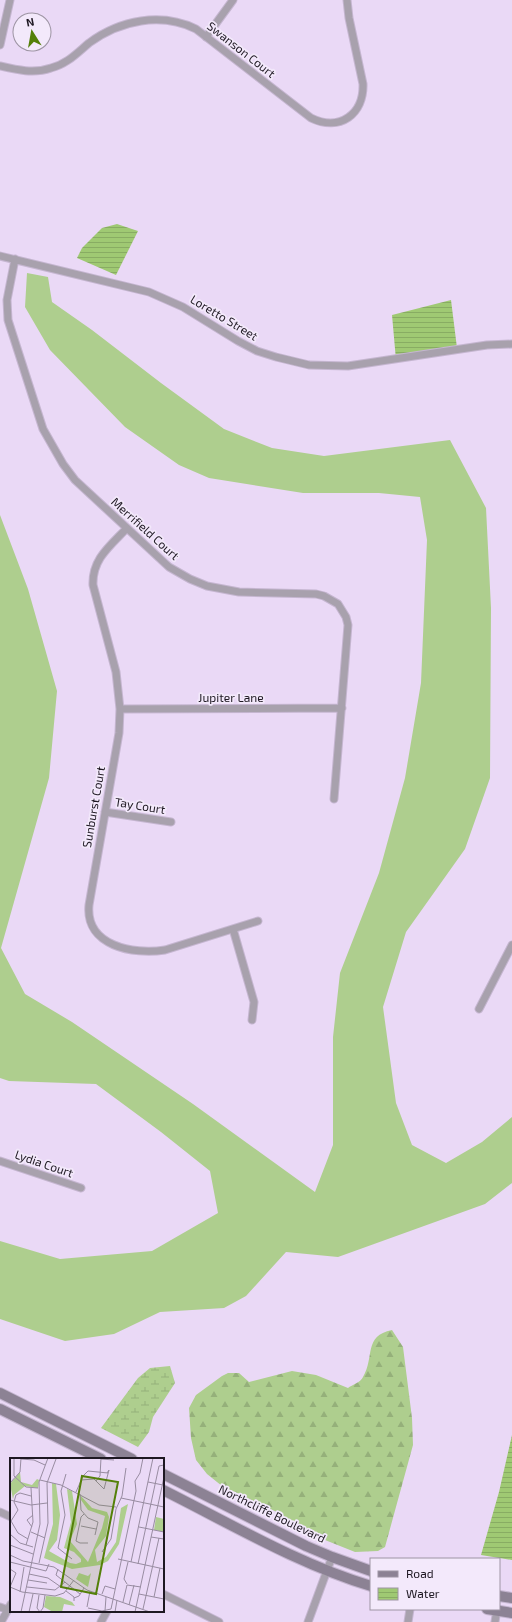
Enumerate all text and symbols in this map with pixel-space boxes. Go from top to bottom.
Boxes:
north arrow [12,12,52,52]
text: N [25,15,35,29]
street label: Swanson Court [205,18,279,80]
street label: Loretto Street [188,292,261,343]
street label: Merrifield Court [109,494,183,563]
street label: Jupiter Lane [198,690,264,704]
street label: Sunburst Court [79,765,107,849]
street label: Tay Court [114,794,167,816]
street label: Lydia Court [13,1147,76,1180]
inset map [10,1458,164,1612]
street label: Northcliffe Boulevard [217,1481,328,1545]
legend [370,1558,500,1610]
text: Road [406,1566,434,1580]
text: Water [406,1586,440,1600]

